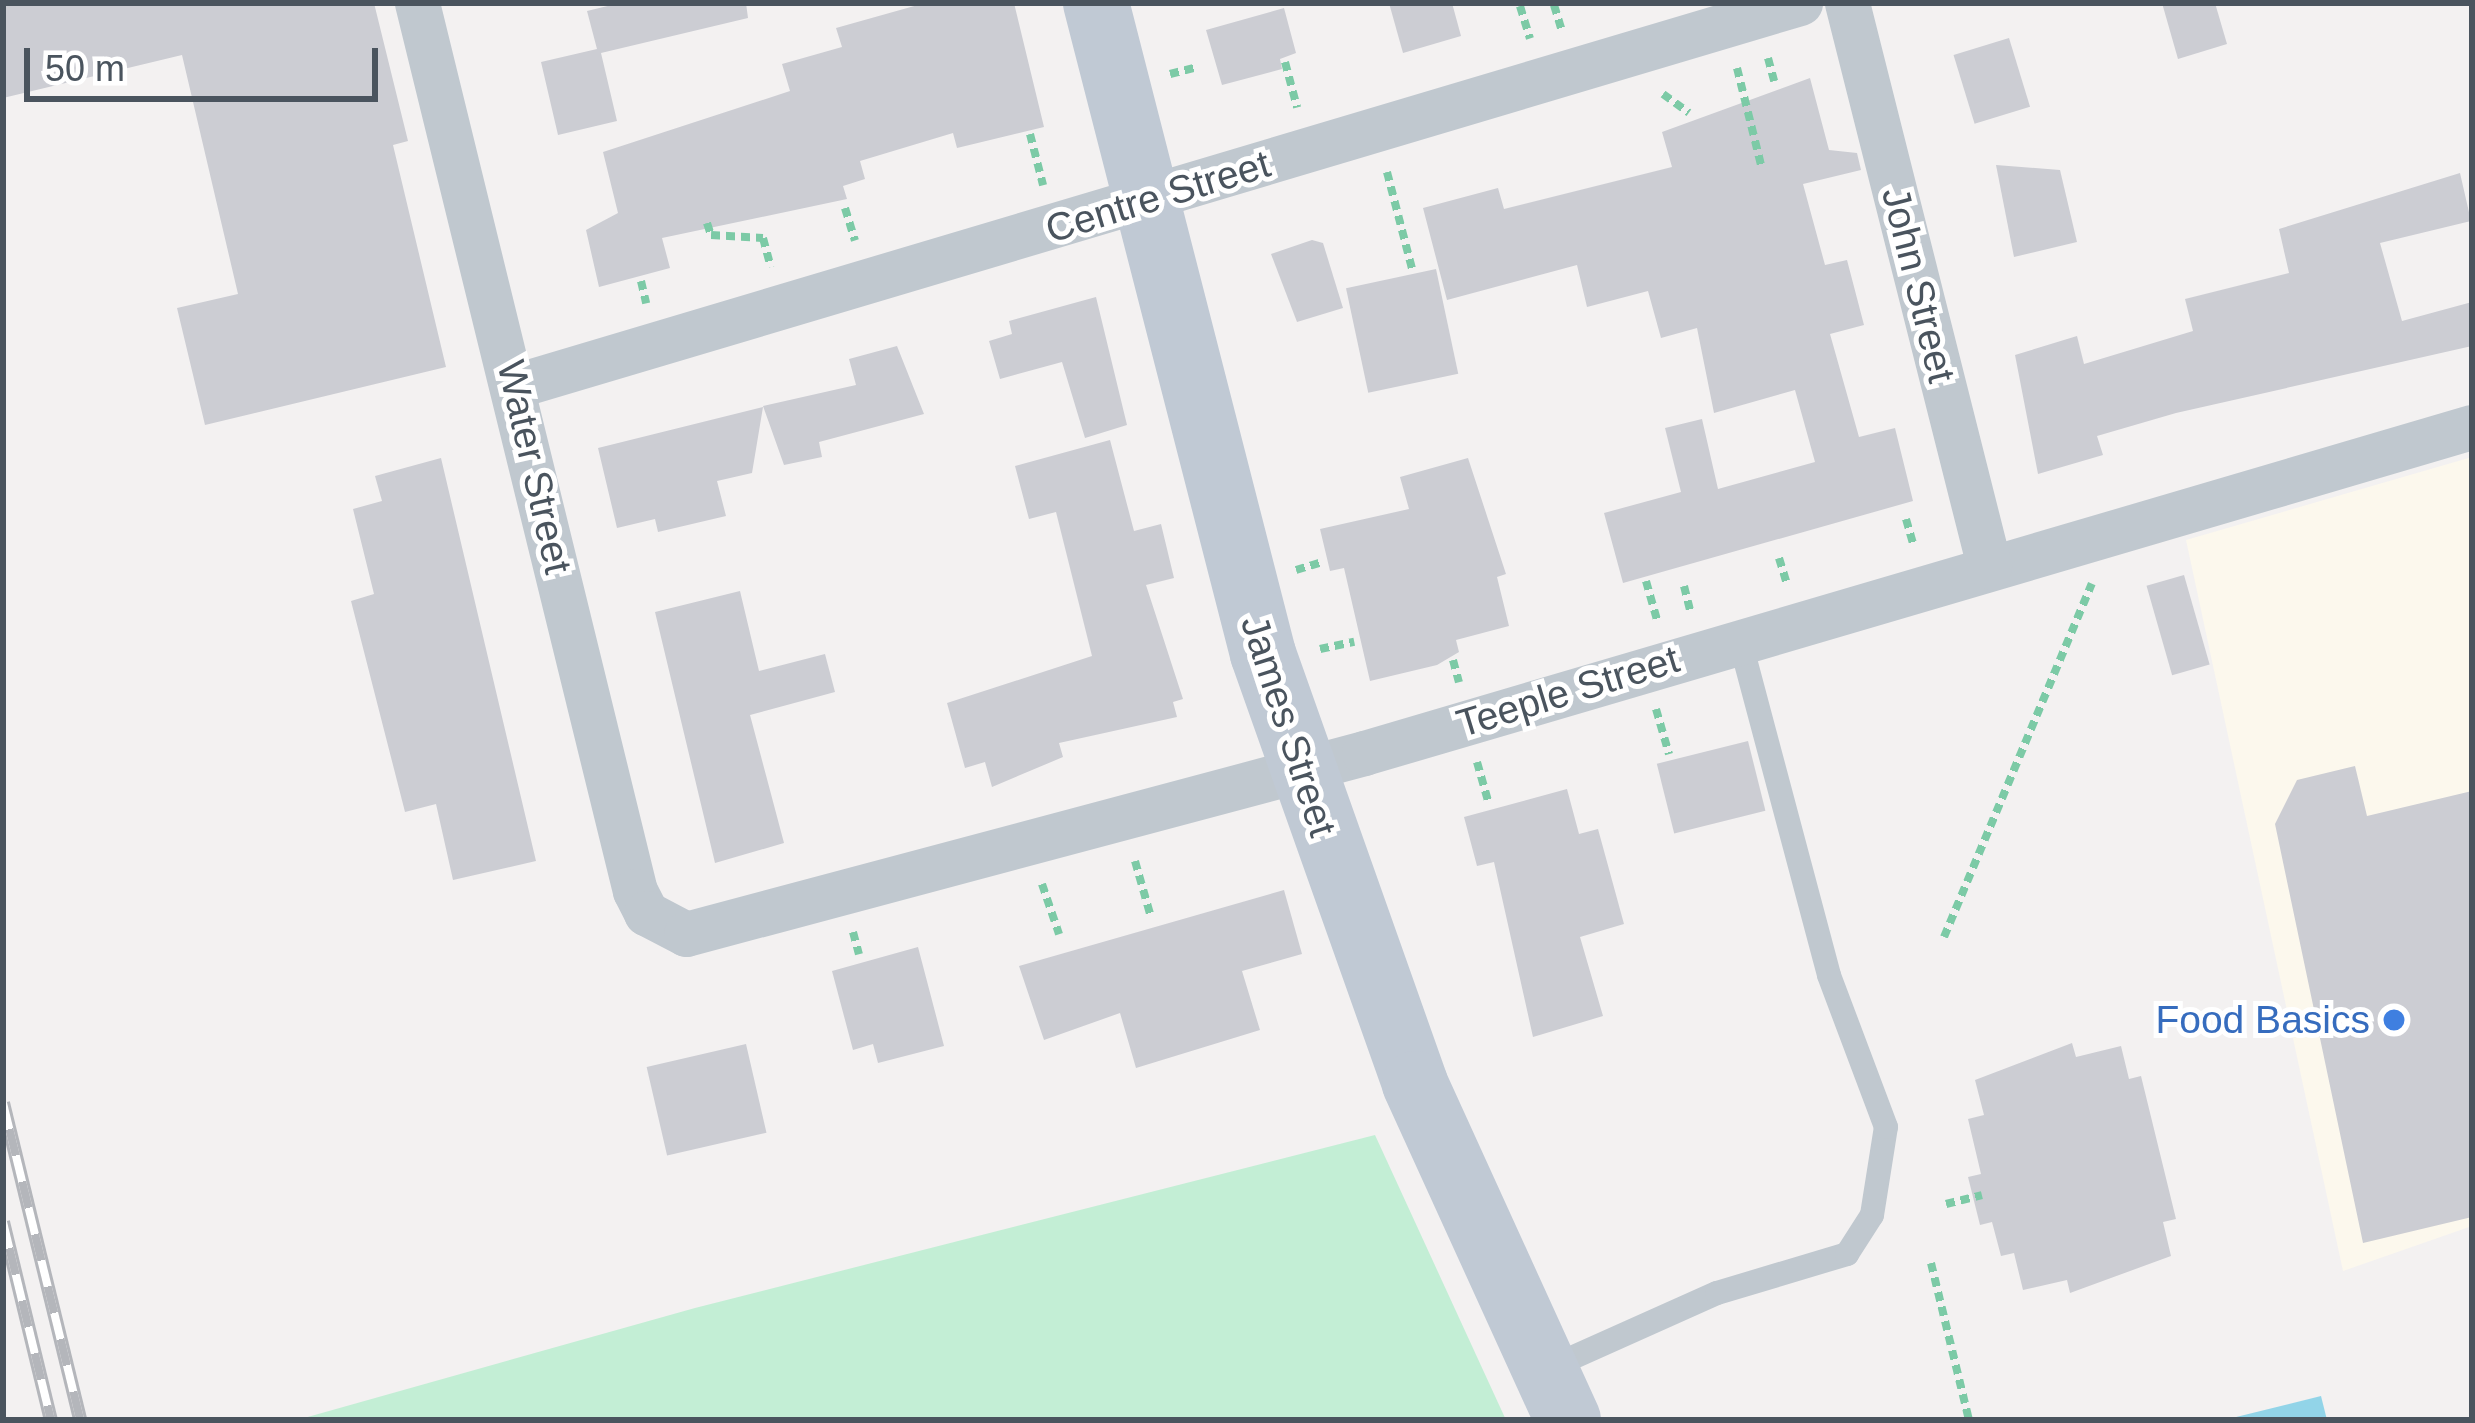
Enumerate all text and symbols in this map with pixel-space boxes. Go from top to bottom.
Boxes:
scale bar [30,24,384,98]
text: 50 m [45,48,125,89]
street label: Centre Street [1040,141,1276,253]
street label: John Street [1871,183,1965,387]
street label: Water Street [487,356,581,578]
street label: James Street [1230,610,1346,842]
street label: Teeple Street [1451,636,1685,748]
place label: Food Basics [2155,997,2370,1043]
marker: Food Basics [2381,1007,2407,1033]

